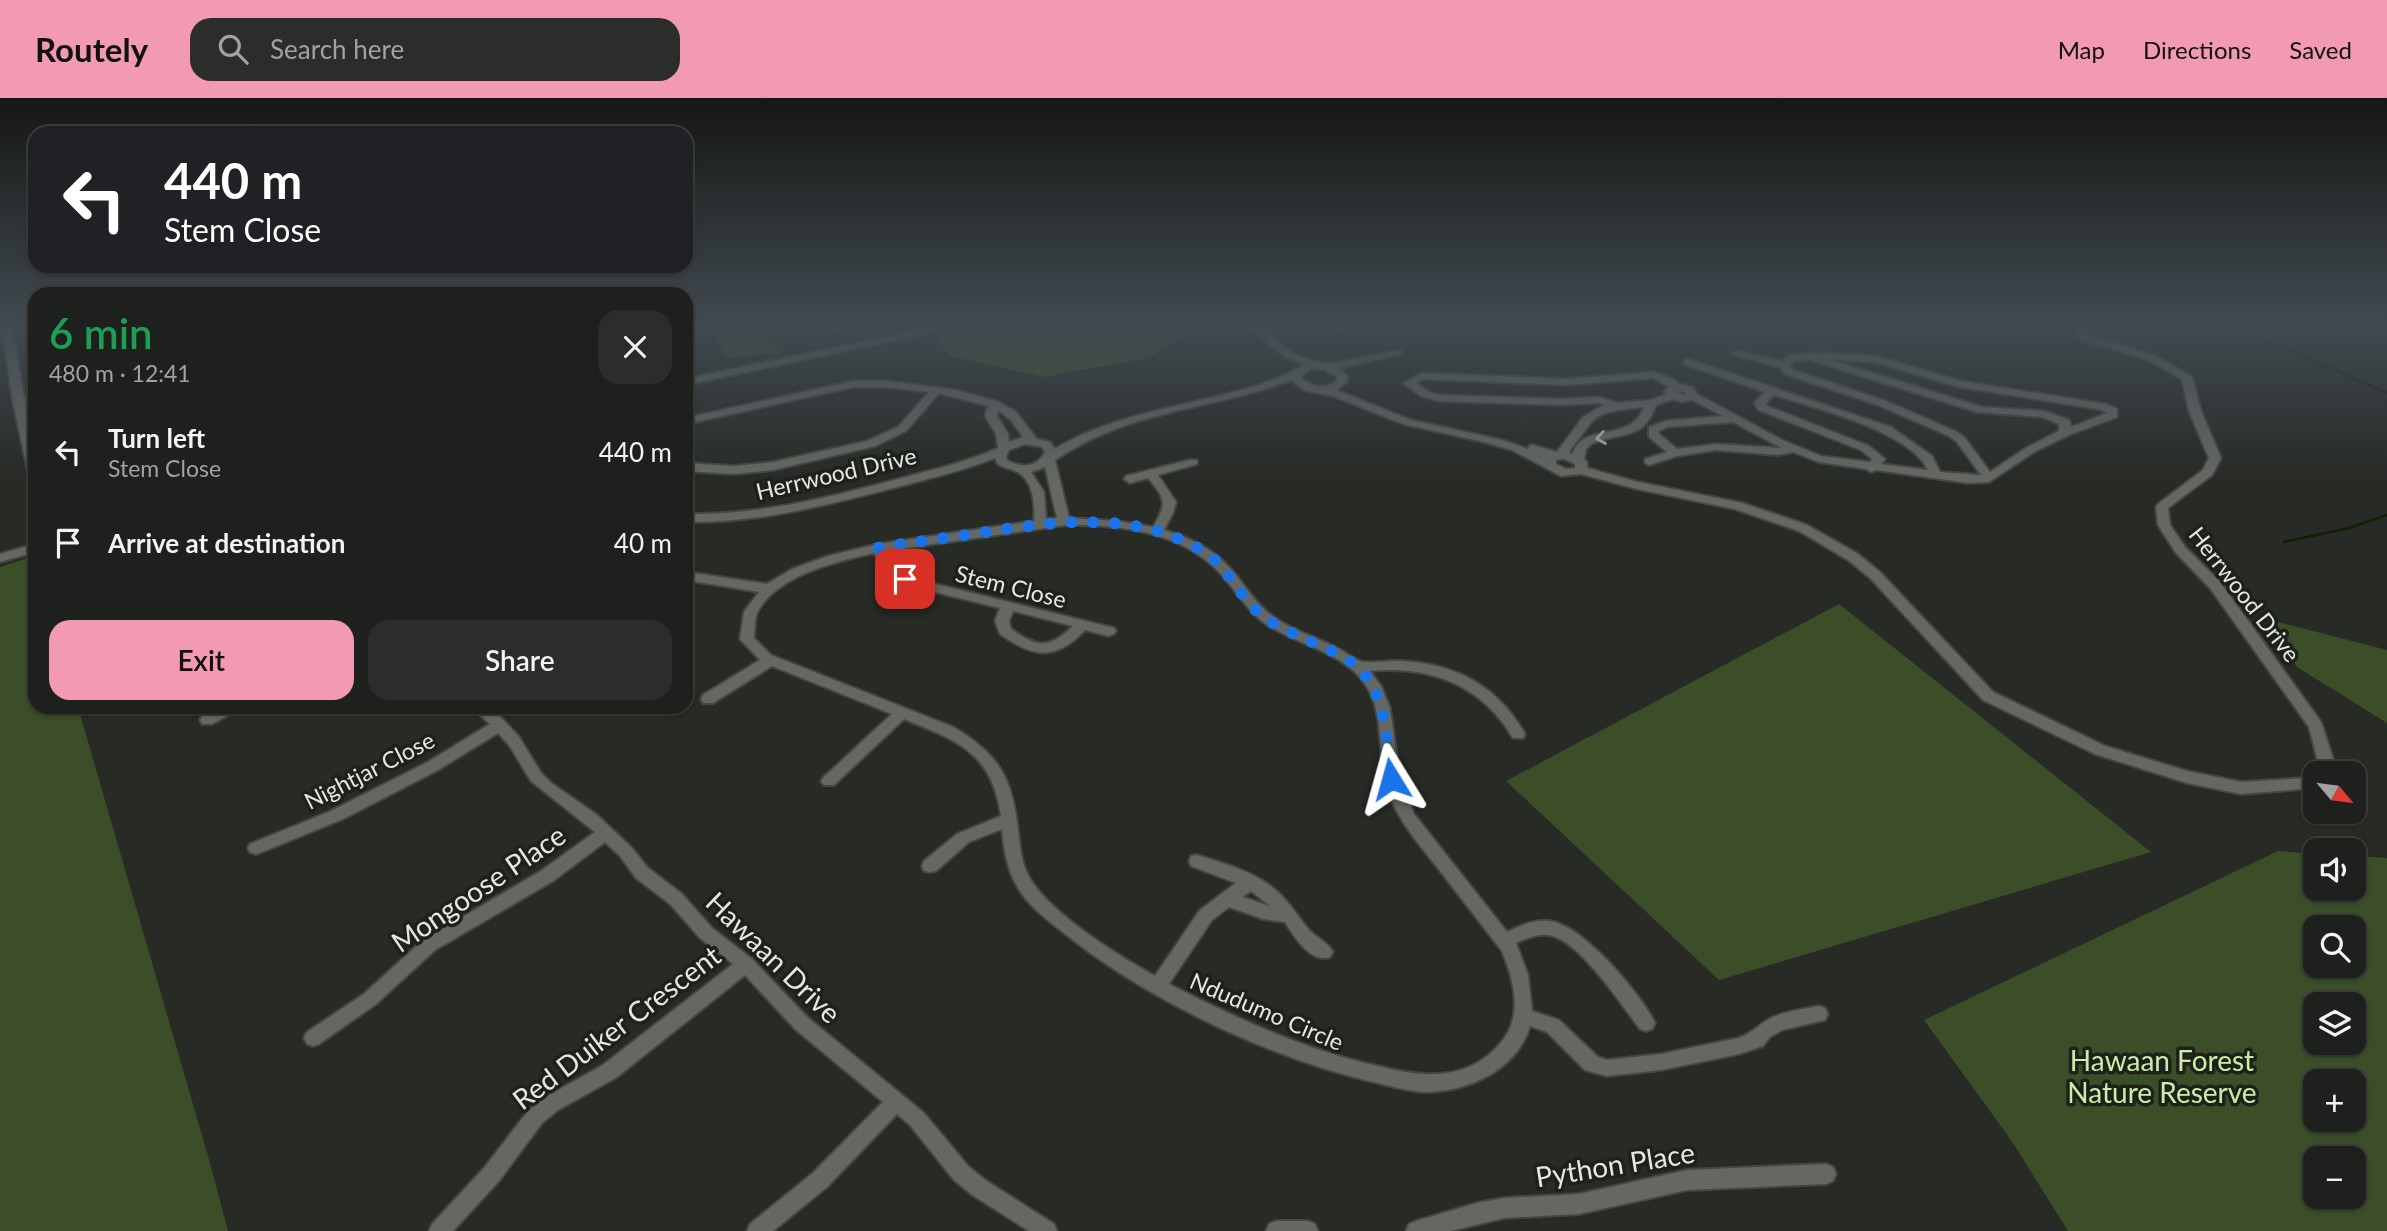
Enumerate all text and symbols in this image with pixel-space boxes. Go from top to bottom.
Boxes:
search box [190,18,680,81]
text: Routely [35,29,148,69]
icon: search [214,30,252,68]
text: Search here [270,33,404,65]
text: Map [2058,35,2105,64]
text: Directions [2143,35,2251,64]
text: Saved [2289,35,2352,64]
text: 440 m [164,151,302,209]
icon: left [49,154,140,245]
text: Stem Close [164,210,321,249]
text: 6 min [49,308,153,358]
button: close [598,310,672,384]
text: 480 m · 12:41 [49,359,191,387]
text: Turn left [108,422,205,454]
one-way arrow [1595,430,1607,445]
icon: left [49,433,87,471]
text: 440 m [599,436,672,468]
street label: Herrwood Drive [753,441,919,505]
text: Stem Close [108,454,221,482]
street label: Herrwood Drive [2184,521,2306,667]
icon: arrive [49,524,87,562]
text: Arrive at destination [108,527,345,559]
text: 40 m [614,527,672,559]
pin [875,549,935,609]
street label: Stem Close [953,559,1069,613]
icon: arrive [886,560,924,598]
button: Exit [49,620,354,700]
button: Share [368,620,672,700]
street label: Nightjar Close [299,725,439,815]
position arrow [1354,742,1428,816]
north arrow [2303,761,2366,824]
map controls [2303,761,2366,1209]
street label: Mongoose Place [385,817,571,959]
button: sound [2303,838,2366,901]
street label: Hawaan Drive [700,884,848,1030]
button: search [2303,915,2366,978]
street label: Red Duiker Crescent [505,938,727,1116]
street label: Ndudumo Circle [1186,966,1348,1056]
button: layers [2303,992,2366,1055]
park label: Hawaan Forest Nature Reserve [2067,1043,2257,1109]
button: + [2303,1069,2366,1132]
street label: Python Place [1533,1135,1697,1193]
button: − [2303,1146,2366,1209]

